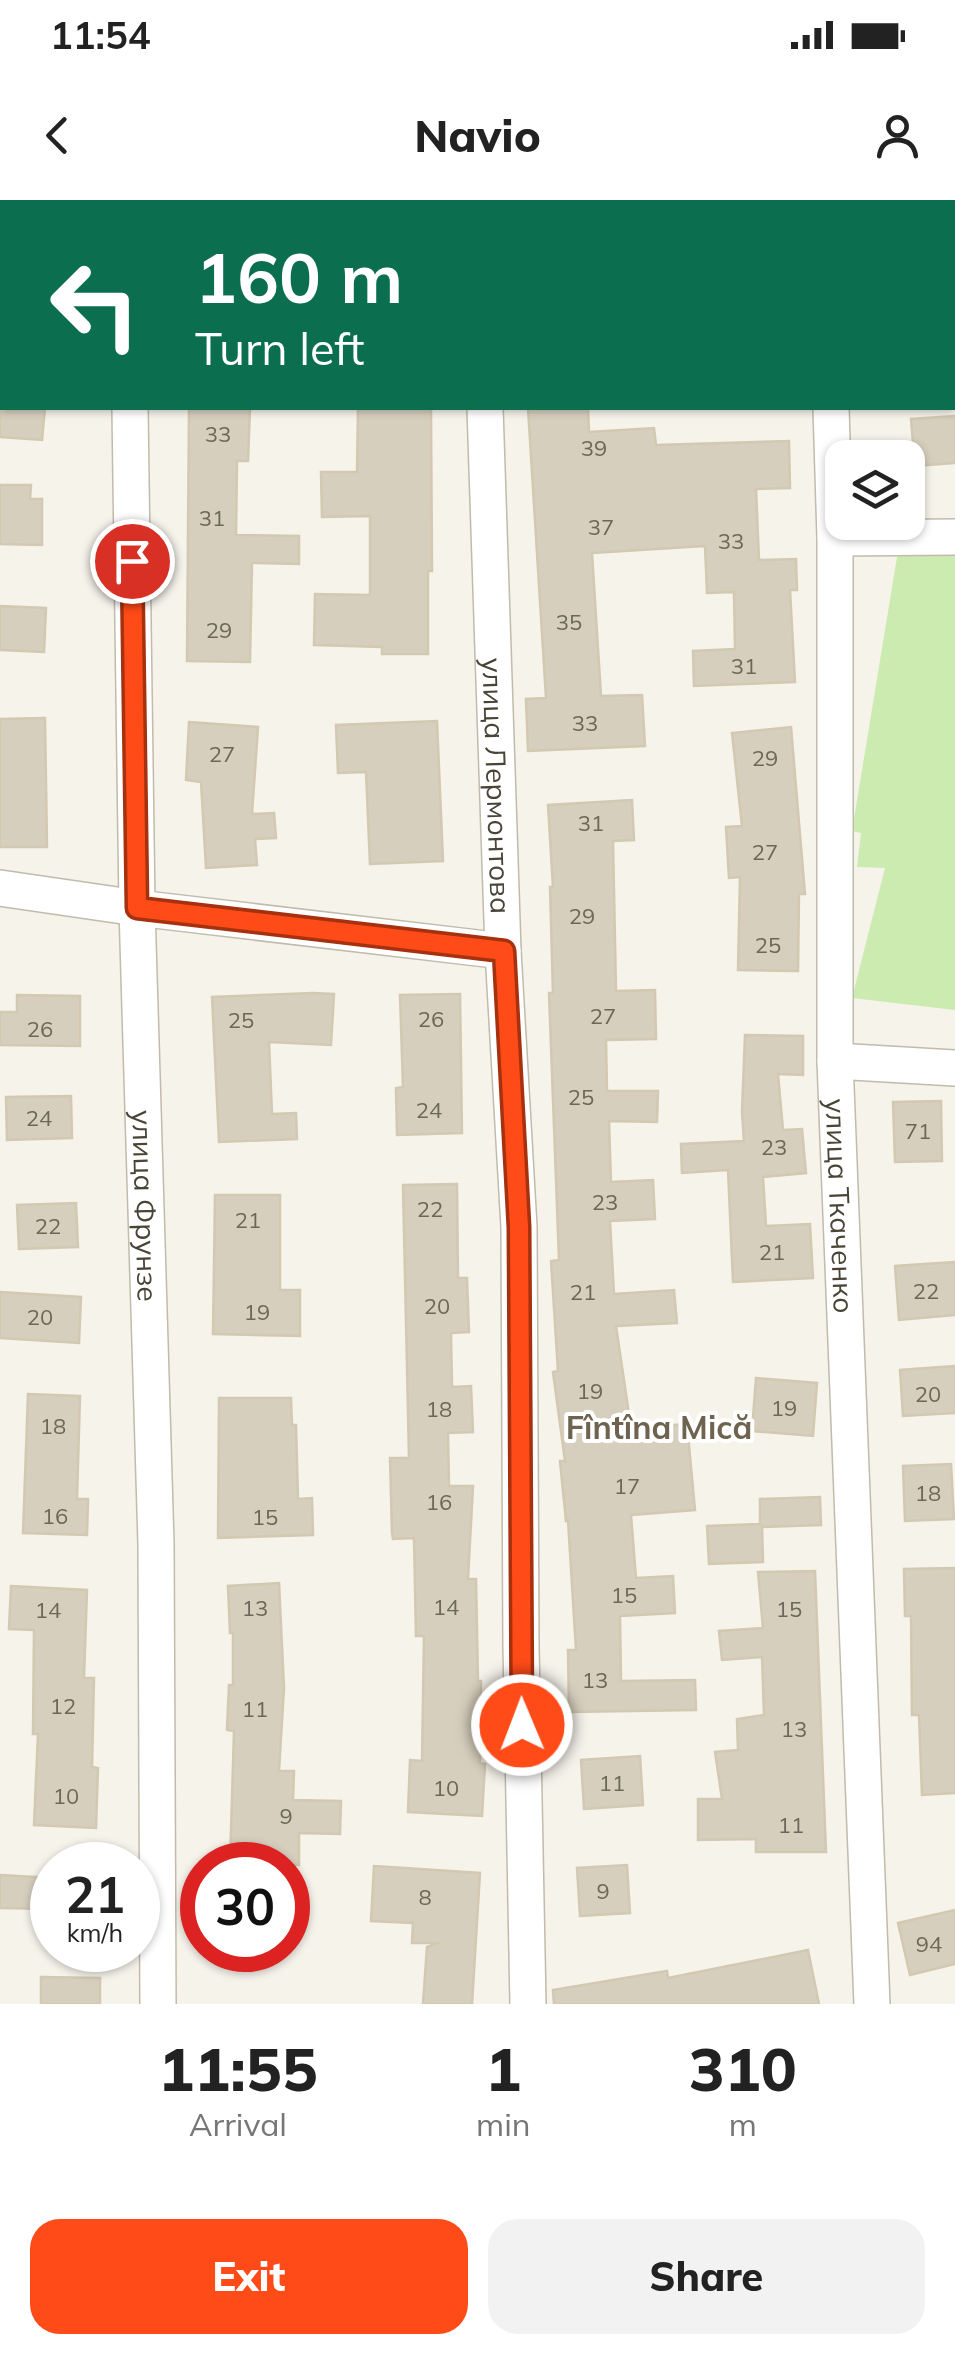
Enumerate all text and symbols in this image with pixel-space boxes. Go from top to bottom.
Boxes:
text: 11:54 [50,11,151,59]
text: Navio [414,107,541,163]
icon: back [30,108,85,163]
icon: person [870,108,925,163]
text: 160 m [195,233,403,321]
icon: left [30,240,160,370]
text: Turn left [195,320,364,376]
house number: 33 [205,420,231,448]
house number: 39 [581,434,607,462]
map controls [825,440,925,540]
button: layers [825,440,925,540]
house number: 31 [199,504,225,532]
house number: 37 [588,513,614,541]
pin [90,519,175,604]
house number: 33 [718,527,744,555]
icon: arrive [105,534,160,589]
house number: 35 [556,608,582,636]
house number: 29 [206,616,232,644]
house number: 31 [731,652,757,680]
street label: улица Лермонтова [476,657,519,915]
house number: 33 [572,709,598,737]
house number: 27 [209,740,235,768]
house number: 29 [752,744,778,772]
house number: 31 [578,809,604,837]
house number: 27 [752,838,778,866]
house number: 29 [569,902,595,930]
house number: 25 [755,931,781,959]
house number: 27 [590,1002,616,1030]
house number: 26 [418,1005,444,1033]
house number: 25 [228,1006,254,1034]
house number: 26 [27,1015,53,1043]
house number: 25 [568,1083,594,1111]
house number: 24 [416,1096,442,1124]
street label: улица Ткаченко [819,1098,862,1314]
house number: 24 [26,1104,52,1132]
street label: улица Фрунзе [126,1109,166,1302]
house number: 71 [905,1117,931,1145]
house number: 23 [761,1133,787,1161]
house number: 23 [592,1188,618,1216]
house number: 22 [417,1195,443,1223]
house number: 21 [235,1206,261,1234]
house number: 22 [35,1212,61,1240]
house number: 21 [759,1238,785,1266]
house number: 22 [913,1277,939,1305]
house number: 21 [570,1278,596,1306]
house number: 20 [424,1292,450,1320]
house number: 19 [244,1298,270,1326]
house number: 20 [27,1303,53,1331]
house number: 19 [577,1377,603,1405]
house number: 20 [915,1380,941,1408]
house number: 19 [771,1394,797,1422]
house number: 18 [426,1395,452,1423]
district label: Fîntîna Mică [566,1407,752,1447]
house number: 18 [40,1412,66,1440]
house number: 17 [614,1472,640,1500]
house number: 18 [915,1479,941,1507]
house number: 16 [426,1488,452,1516]
house number: 16 [42,1502,68,1530]
house number: 15 [252,1503,278,1531]
house number: 15 [611,1581,637,1609]
house number: 14 [433,1593,459,1621]
house number: 13 [242,1594,268,1622]
house number: 15 [776,1595,802,1623]
house number: 14 [35,1596,61,1624]
house number: 13 [582,1666,608,1694]
position arrow [470,1673,574,1777]
house number: 12 [50,1692,76,1720]
house number: 11 [242,1695,268,1723]
house number: 13 [781,1715,807,1743]
house number: 11 [599,1769,625,1797]
house number: 10 [433,1774,459,1802]
house number: 10 [53,1782,79,1810]
house number: 9 [279,1802,293,1830]
house number: 11 [778,1811,804,1839]
speed limit sign: 30 [180,1842,310,1972]
text: 21 [65,1863,125,1926]
house number: 9 [596,1877,610,1905]
house number: 8 [418,1883,432,1911]
text: km/h [67,1917,123,1948]
house number: 94 [916,1930,942,1958]
text: 11:55 [158,2031,318,2106]
text: 1 [485,2031,521,2106]
text: 310 [689,2031,797,2106]
text: Arrival [189,2104,287,2144]
text: min [476,2104,531,2144]
text: m [729,2104,757,2144]
button: Exit [30,2219,468,2334]
button: Share [488,2219,925,2334]

